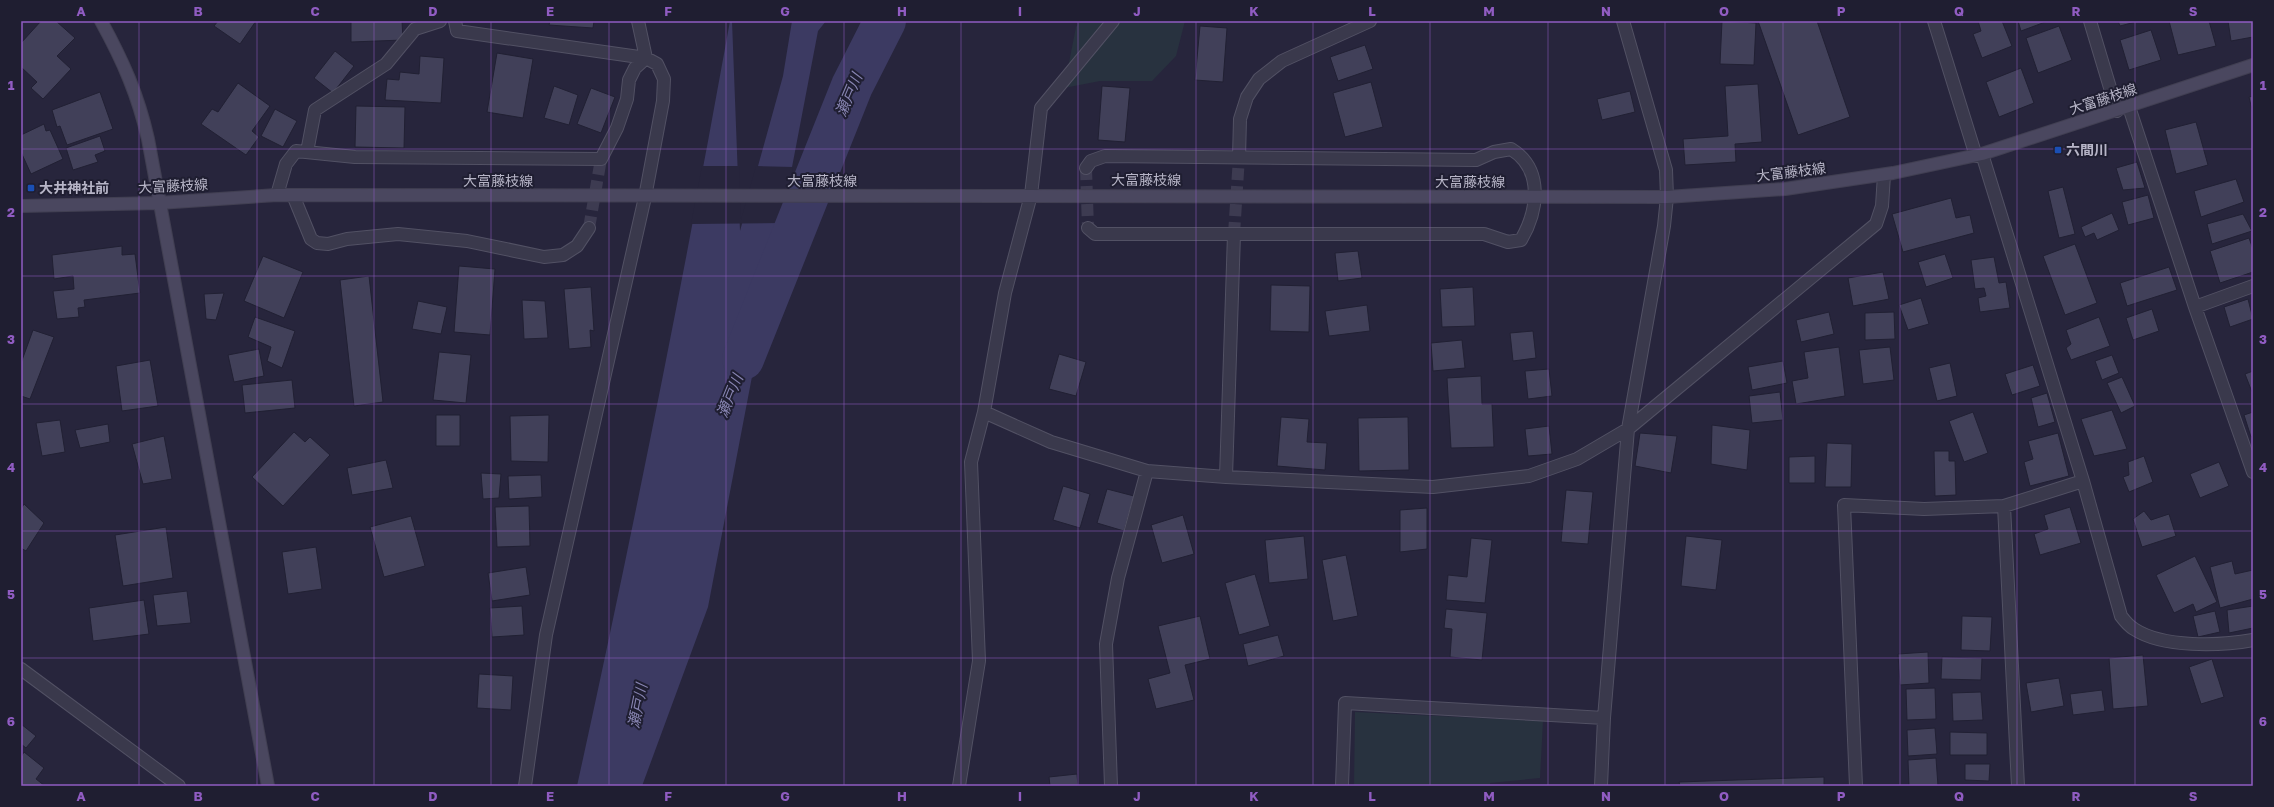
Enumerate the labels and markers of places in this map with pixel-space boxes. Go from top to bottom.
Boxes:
place label: 六間川 [2066,141,2108,158]
marker: 六間川 [2053,145,2063,155]
place label: 大井神社前 [39,179,109,196]
marker: 大井神社前 [26,183,36,193]

